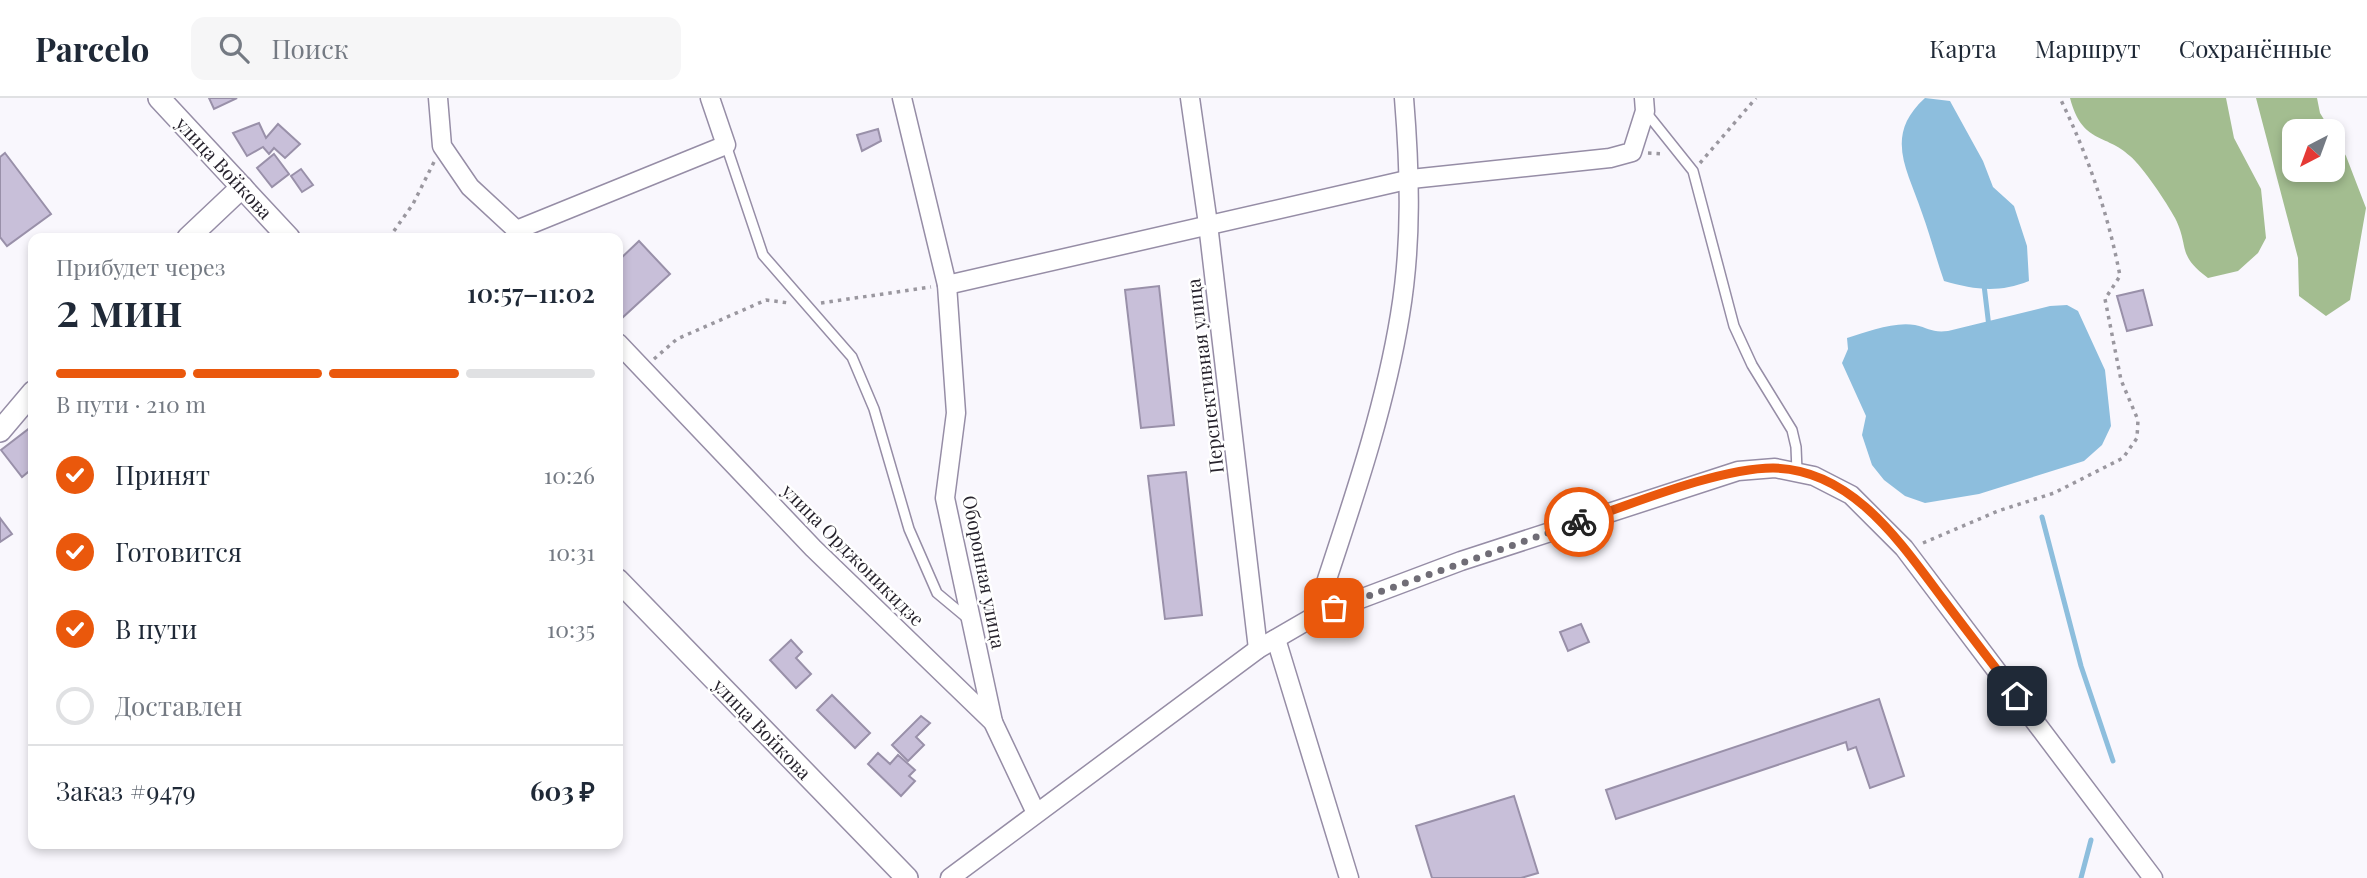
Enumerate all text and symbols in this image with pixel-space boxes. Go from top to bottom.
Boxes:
search box [191,17,681,80]
text: Parcelo [35,26,149,70]
icon: search [215,29,253,67]
text: Поиск [271,31,349,66]
text: Карта [1929,32,1997,64]
text: Маршрут [2035,32,2141,64]
text: Сохранённые [2179,32,2332,64]
street label: улица Войкова [170,110,279,224]
north arrow [2282,119,2345,182]
map controls [2282,119,2345,182]
text: Прибудет через [56,251,225,282]
text: 10:57–11:02 [467,275,595,310]
text: 2 мин [56,277,182,339]
street label: Перспективная улица [1179,277,1229,475]
text: В пути · 210 m [56,388,206,419]
icon: check [56,456,94,494]
text: Принят [115,457,210,492]
text: 10:26 [544,459,595,490]
street label: улица Орджоникидзе [776,477,931,631]
courier [1544,487,1614,557]
street label: Оборонная улица [957,493,1013,651]
icon: bike [1560,503,1598,541]
icon: check [56,533,94,571]
text: Готовится [115,534,242,569]
text: 10:31 [548,536,595,567]
pin [1304,578,1364,638]
icon: bag [1315,589,1353,627]
icon: check [56,610,94,648]
text: В пути [115,611,197,646]
text: 10:35 [547,613,595,644]
pin [1987,666,2047,726]
street label: улица Войкова [707,671,818,785]
icon: home [1998,677,2036,715]
text: Доставлен [115,688,242,723]
text: Заказ #9479 [56,773,196,808]
text: 603 ₽ [530,773,595,808]

